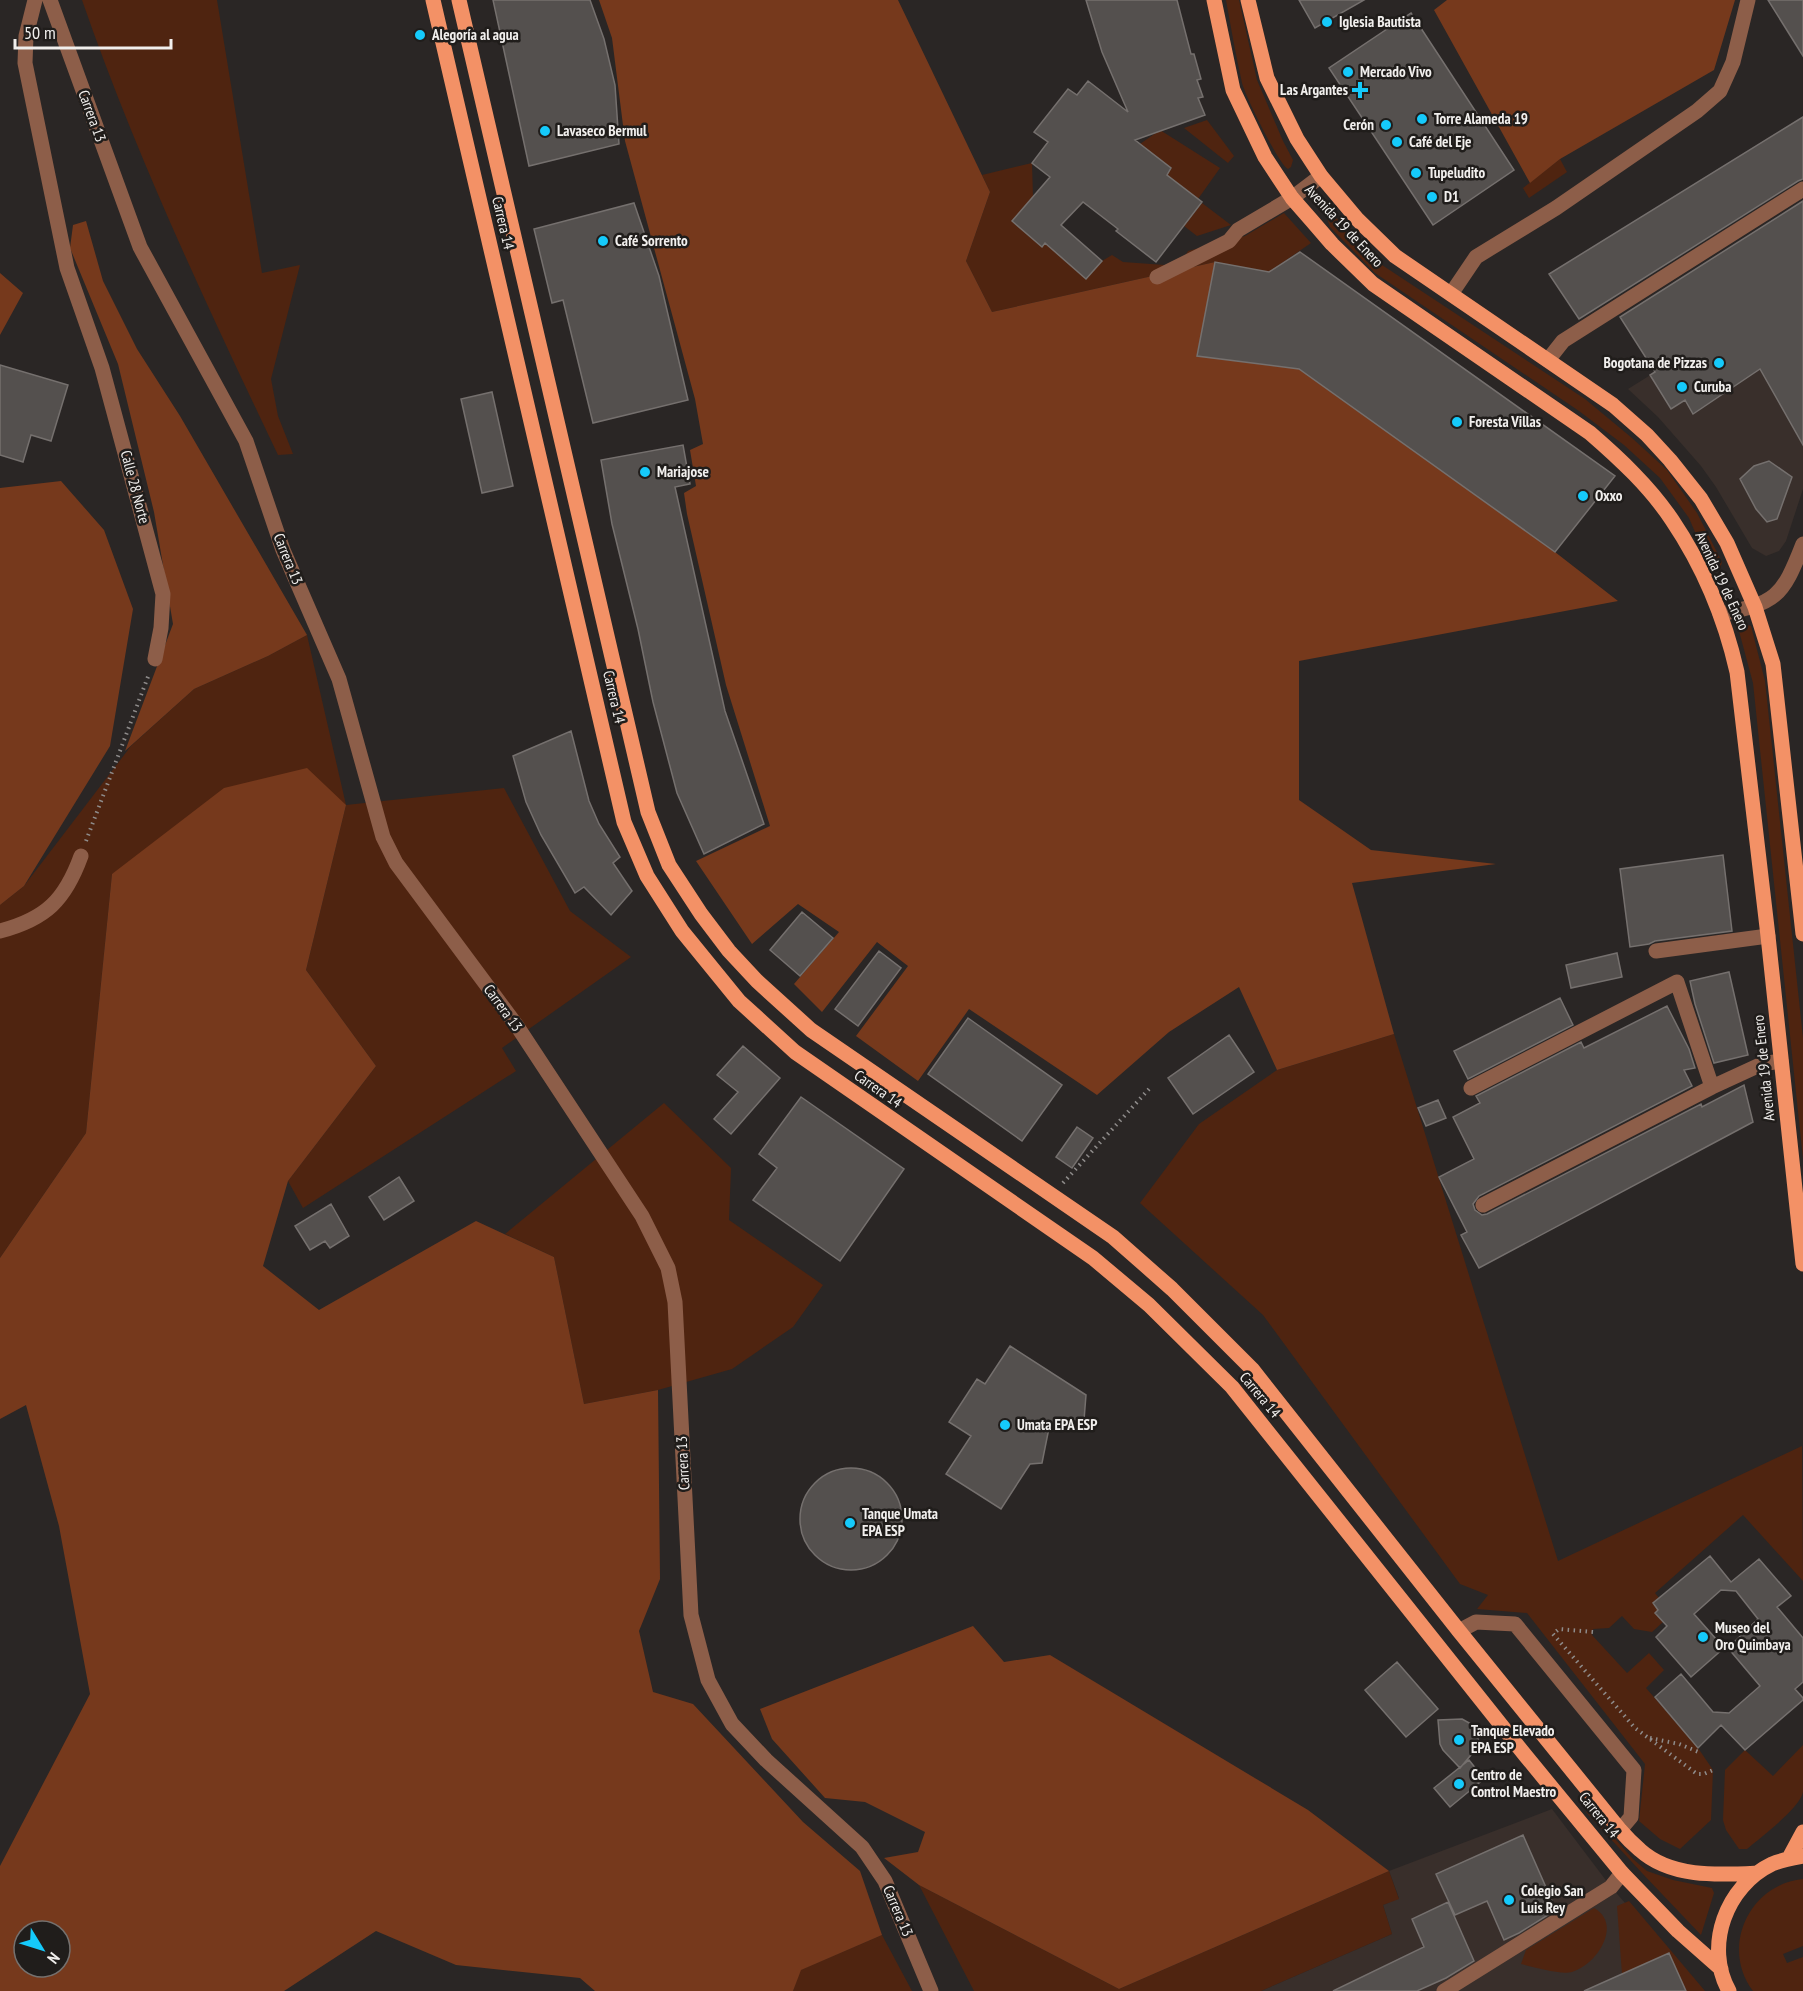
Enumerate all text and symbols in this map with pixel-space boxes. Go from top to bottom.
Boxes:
scale bar [15,12,171,50]
place label: Iglesia Bautista [1339,12,1421,31]
marker: Iglesia Bautista [1320,15,1334,29]
text: 50 m [24,21,56,44]
place label: Alegoría al agua [431,25,519,44]
marker: Alegoría al agua [413,28,427,42]
place label: Mercado Vivo [1360,62,1432,81]
marker: Mercado Vivo [1341,65,1355,79]
place label: Las Argantes [1280,80,1348,99]
marker: Las Argantes [1353,83,1367,97]
street label: Carrera 13 [74,87,111,144]
place label: Torre Alameda 19 [1434,109,1528,128]
marker: Torre Alameda 19 [1415,112,1429,126]
place label: Cerón [1343,115,1374,134]
marker: Cerón [1379,118,1393,132]
place label: Lavaseco Bermul [557,121,647,140]
marker: Lavaseco Bermul [538,124,552,138]
place label: Café del Eje [1409,132,1472,151]
marker: Café del Eje [1390,135,1404,149]
place label: Tupeludito [1428,163,1485,182]
marker: Tupeludito [1409,166,1423,180]
street label: Avenida 19 de Enero [1301,180,1388,271]
place label: D1 [1444,187,1459,206]
marker: D1 [1425,190,1439,204]
street label: Carrera 14 [488,194,519,252]
place label: Café Sorrento [615,231,688,250]
marker: Café Sorrento [596,234,610,248]
place label: Bogotana de Pizzas [1604,353,1707,372]
marker: Bogotana de Pizzas [1712,356,1726,370]
place label: Curuba [1694,377,1731,396]
marker: Curuba [1675,380,1689,394]
place label: Foresta Villas [1469,412,1541,431]
marker: Foresta Villas [1450,415,1464,429]
street label: Calle 28 Norte [117,448,154,526]
place label: Mariajose [657,462,709,481]
marker: Mariajose [638,465,652,479]
place label: Oxxo [1595,486,1623,505]
marker: Oxxo [1576,489,1590,503]
street label: Avenida 19 de Enero [1691,528,1754,633]
street label: Carrera 13 [270,530,307,587]
street label: Carrera 14 [599,668,630,726]
street label: Carrera 13 [480,980,527,1035]
street label: Avenida 19 de Enero [1748,1014,1779,1122]
street label: Carrera 14 [851,1065,906,1112]
street label: Carrera 14 [1236,1368,1285,1422]
place label: Umata EPA ESP [1017,1415,1097,1434]
marker: Umata EPA ESP [998,1418,1012,1432]
street label: Carrera 13 [672,1436,693,1490]
place label: Tanque Umata EPA ESP [862,1504,938,1540]
marker: Tanque Umata EPA ESP [843,1516,857,1530]
place label: Museo del Oro Quimbaya [1715,1618,1791,1654]
marker: Museo del Oro Quimbaya [1696,1630,1710,1644]
place label: Tanque Elevado EPA ESP [1471,1721,1555,1757]
marker: Tanque Elevado EPA ESP [1452,1733,1466,1747]
place label: Centro de Control Maestro [1471,1765,1557,1801]
marker: Centro de Control Maestro [1452,1777,1466,1791]
street label: Carrera 14 [1575,1788,1624,1842]
place label: Colegio San Luis Rey [1521,1881,1584,1917]
street label: Carrera 13 [879,1882,918,1939]
marker: Colegio San Luis Rey [1502,1893,1516,1907]
north arrow [12,1919,72,1979]
text: N [43,1949,64,1968]

